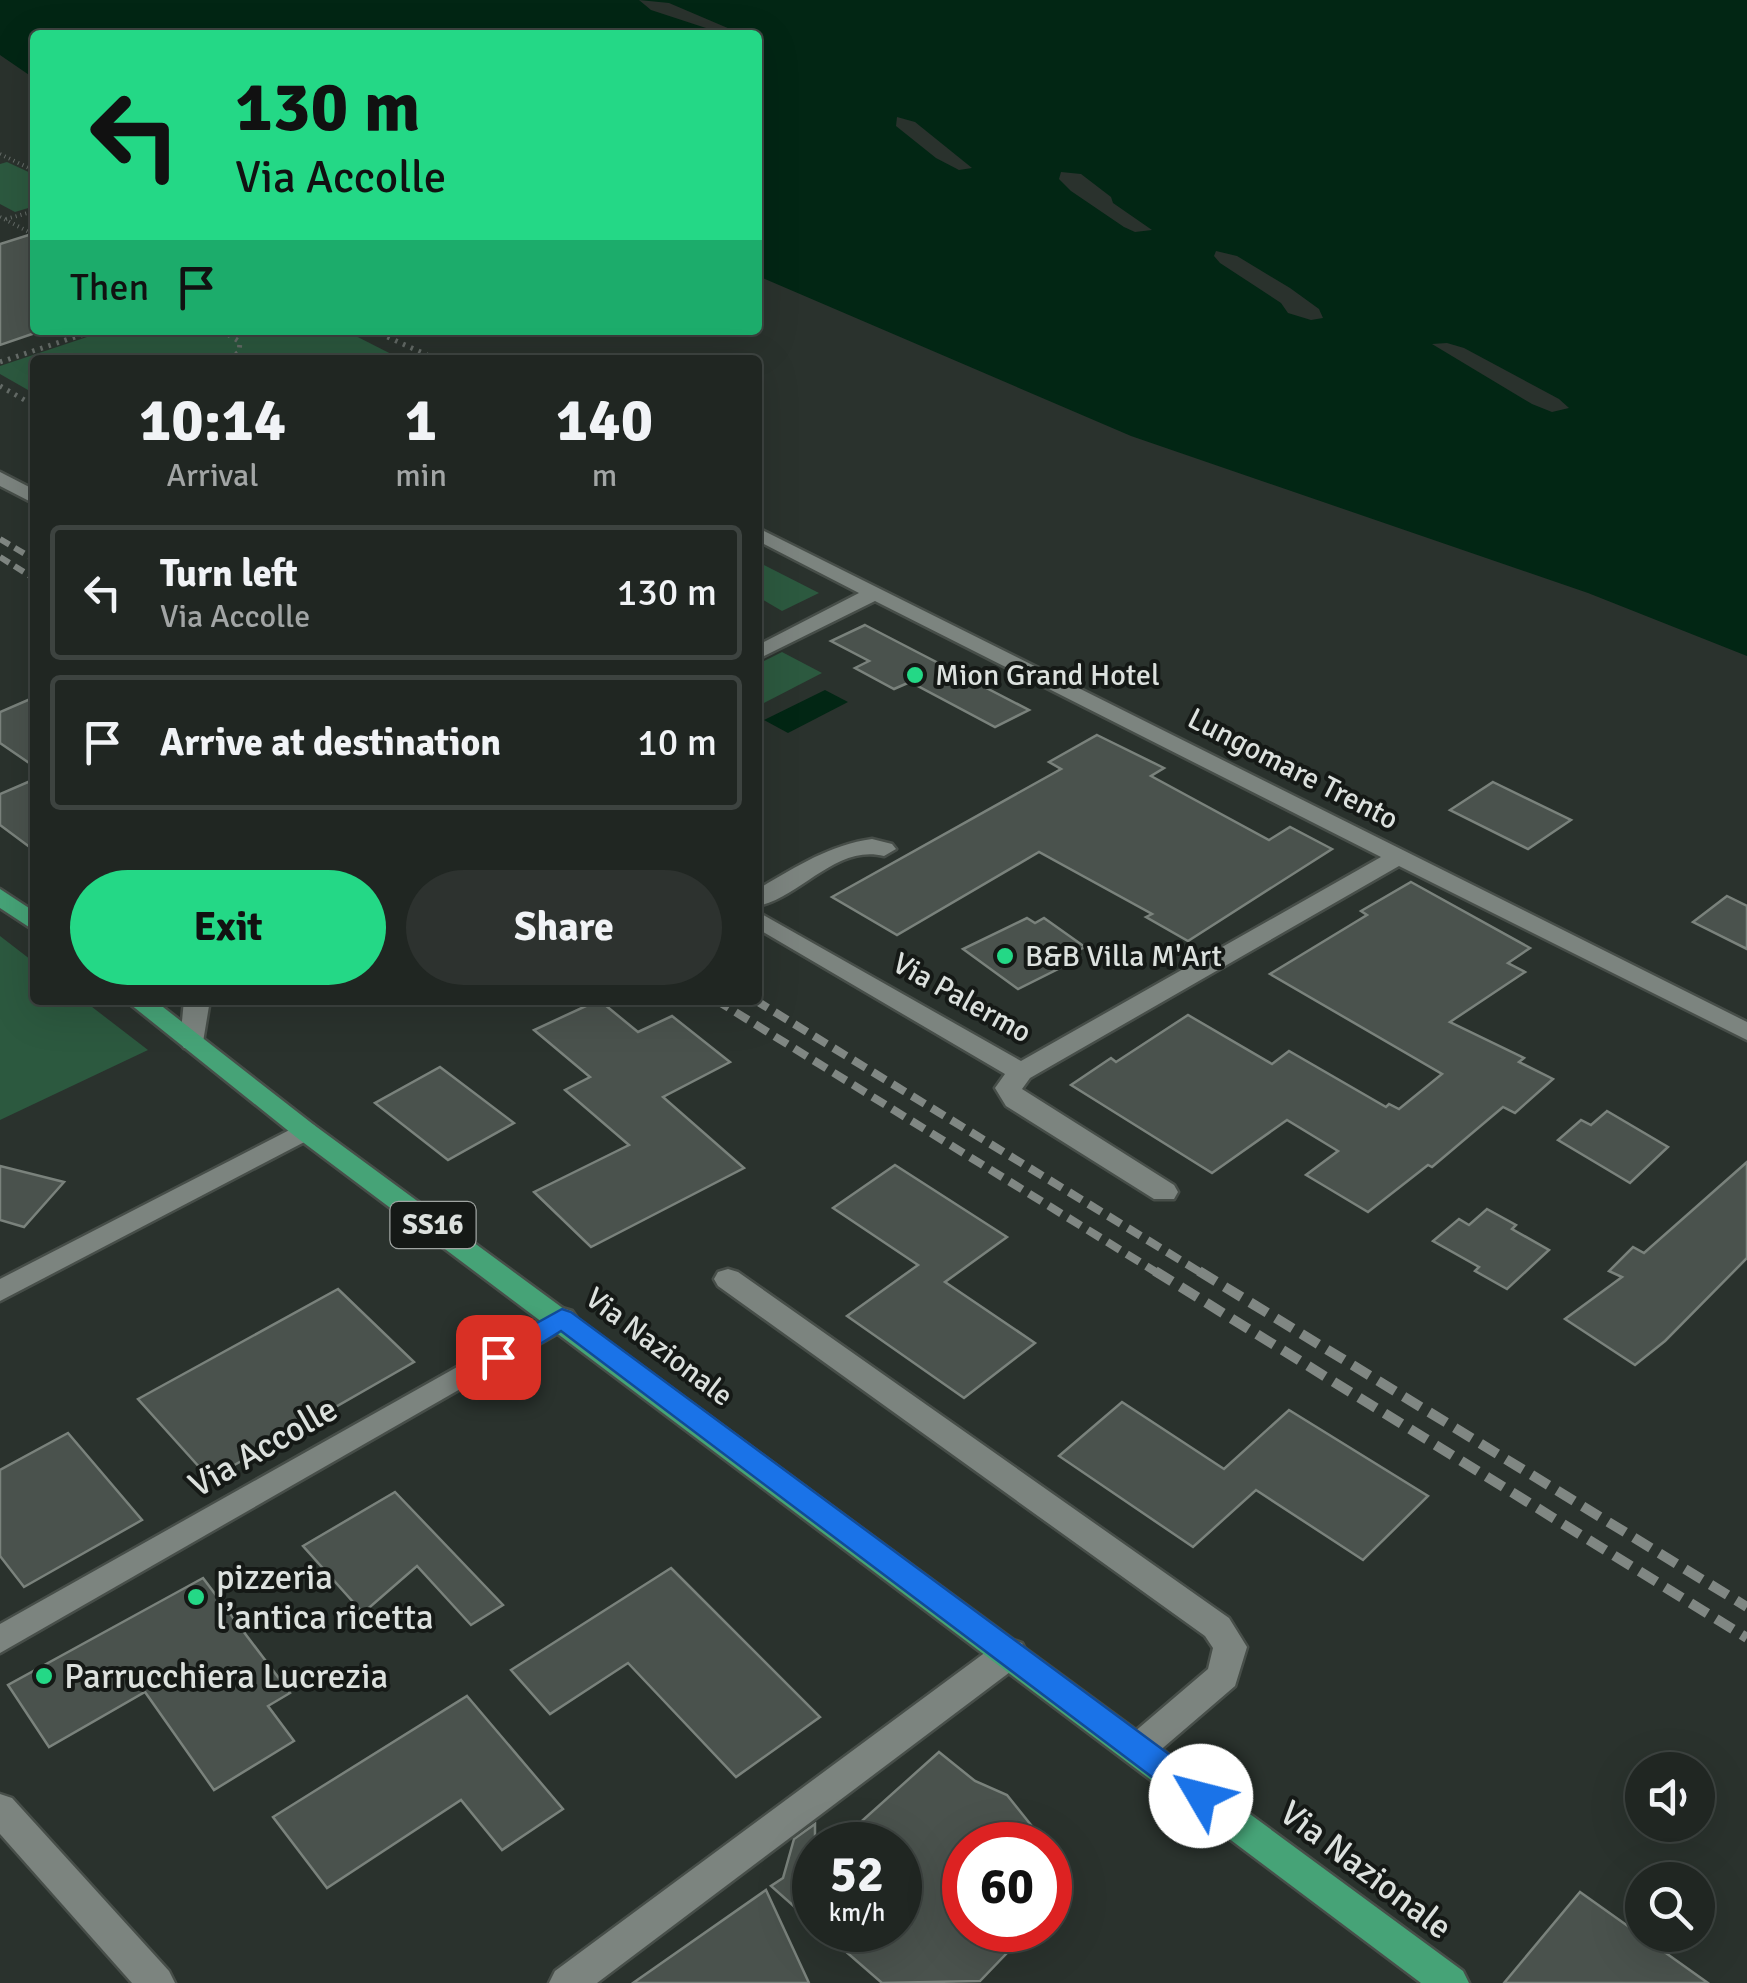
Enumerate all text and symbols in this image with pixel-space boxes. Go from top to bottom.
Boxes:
text: 130 m [235,64,420,150]
icon: left [70,70,200,200]
text: Via Accolle [235,150,446,205]
icon: arrive [169,260,224,315]
text: Then [70,264,149,311]
text: 10:14 [139,384,286,458]
text: 1 [405,384,437,458]
text: 140 [556,384,653,458]
text: Arrival [167,456,259,495]
text: min [395,456,447,495]
text: m [592,456,617,495]
text: Turn left [160,550,298,597]
icon: left [75,565,130,620]
text: 130 m [617,569,717,616]
text: Via Accolle [160,597,310,636]
place label: Mion Grand Hotel [935,657,1160,694]
marker: Mion Grand Hotel [904,664,926,686]
street label: Lungomare Trento [1182,700,1404,838]
icon: arrive [75,715,130,770]
text: Arrive at destination [160,719,501,766]
text: 10 m [637,719,717,766]
button: Exit [70,870,386,985]
button: Share [406,870,722,985]
place label: B&B Villa M'Art [1025,938,1222,975]
street label: Via Palermo [886,945,1038,1051]
marker: B&B Villa M'Art [994,945,1016,967]
road number: SS16 [390,1202,476,1248]
street label: Via Nazionale [578,1280,740,1414]
pin [456,1315,541,1400]
icon: arrive [471,1330,526,1385]
street label: Via Accolle [181,1387,345,1507]
place label: pizzeria l’antica ricetta [216,1556,434,1639]
marker: pizzeria l’antica ricetta [185,1586,207,1608]
place label: Parrucchiera Lucrezia [64,1655,388,1698]
marker: Parrucchiera Lucrezia [33,1665,55,1687]
position arrow [1149,1744,1253,1848]
map controls [1625,1752,1715,1952]
button: sound [1625,1752,1715,1842]
street label: Via Nazionale [1272,1791,1460,1949]
speed limit sign: 60 [942,1822,1072,1952]
text: 52 [830,1844,884,1906]
button: search [1625,1862,1715,1952]
text: km/h [829,1897,885,1928]

